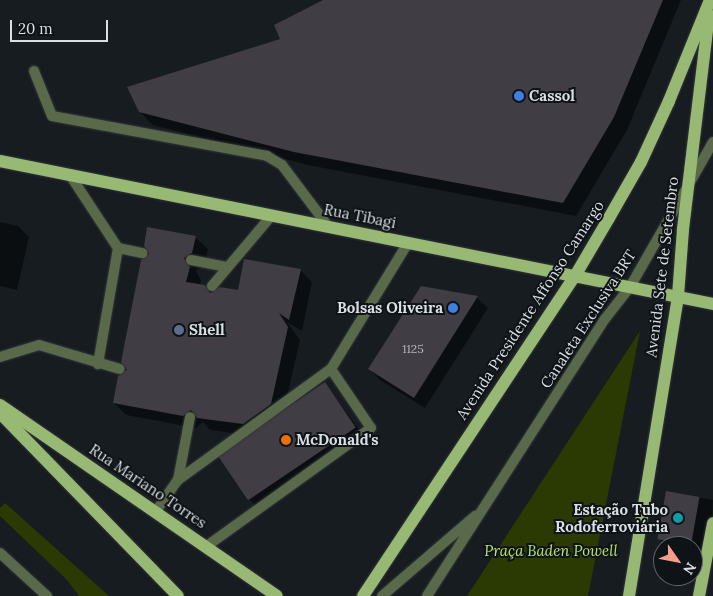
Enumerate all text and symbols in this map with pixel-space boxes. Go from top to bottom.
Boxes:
scale bar [12,10,110,42]
text: 20 m [18,19,53,38]
place label: Cassol [529,87,575,105]
marker: Cassol [513,90,525,102]
street label: Avenida Sete de Setembro [642,176,682,358]
street label: Avenida Presidente Affonso Camargo [452,197,608,423]
street label: Rua Tibagi [322,200,398,232]
street label: Canaleta Exclusiva BRT [537,246,639,392]
place label: Bolsas Oliveira [337,299,443,317]
marker: Bolsas Oliveira [447,302,459,314]
place label: Shell [189,321,225,339]
marker: Shell [173,324,185,336]
house number: 1125 [402,342,424,356]
place label: McDonald's [296,431,379,449]
marker: McDonald's [280,434,292,446]
street label: Rua Mariano Torres [86,440,210,532]
place label: Estação Tubo Rodoferroviária [555,500,668,535]
marker: Estação Tubo Rodoferroviária [672,512,684,524]
north arrow [653,536,703,586]
park label: Praça Baden Powell [484,542,618,560]
text: N [679,559,700,578]

